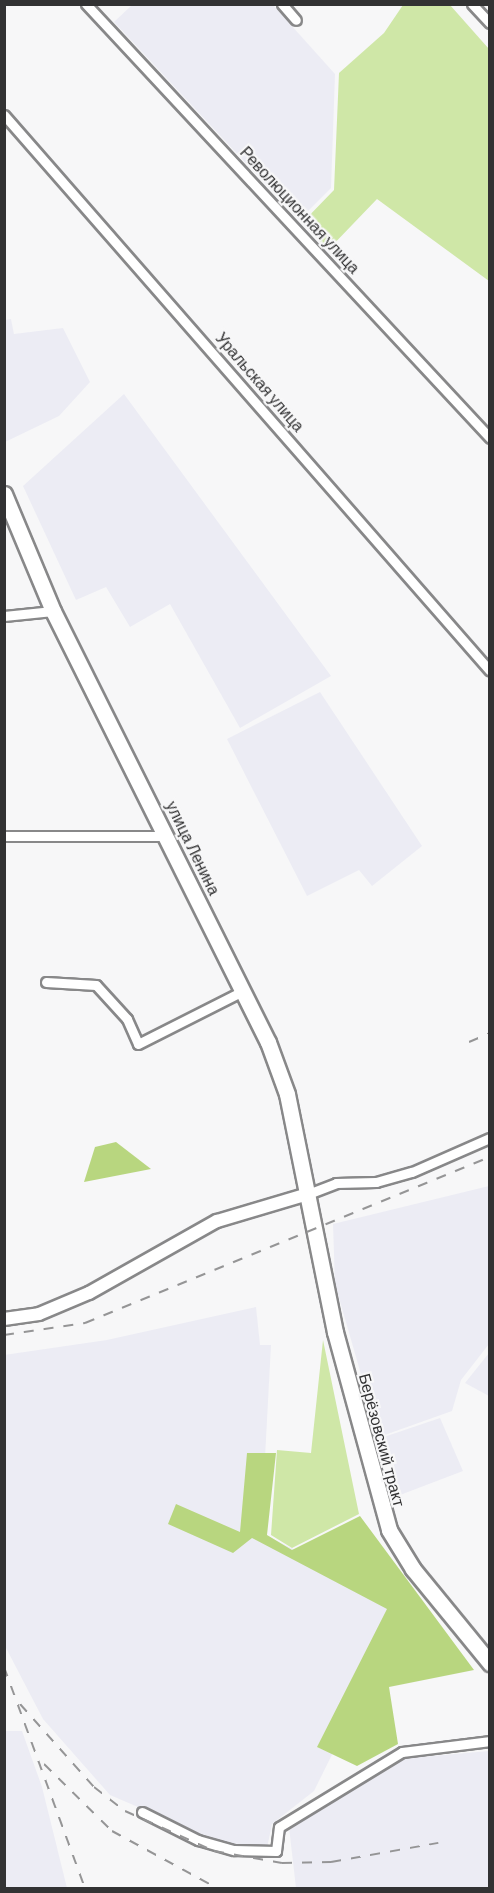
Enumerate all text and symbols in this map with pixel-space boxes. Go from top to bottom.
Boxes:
street label: Революционная улица [236,143,364,277]
street label: Уральская улица [212,329,308,435]
street label: улица Ленина [162,798,224,898]
street label: Берёзовский тракт [355,1371,409,1509]

